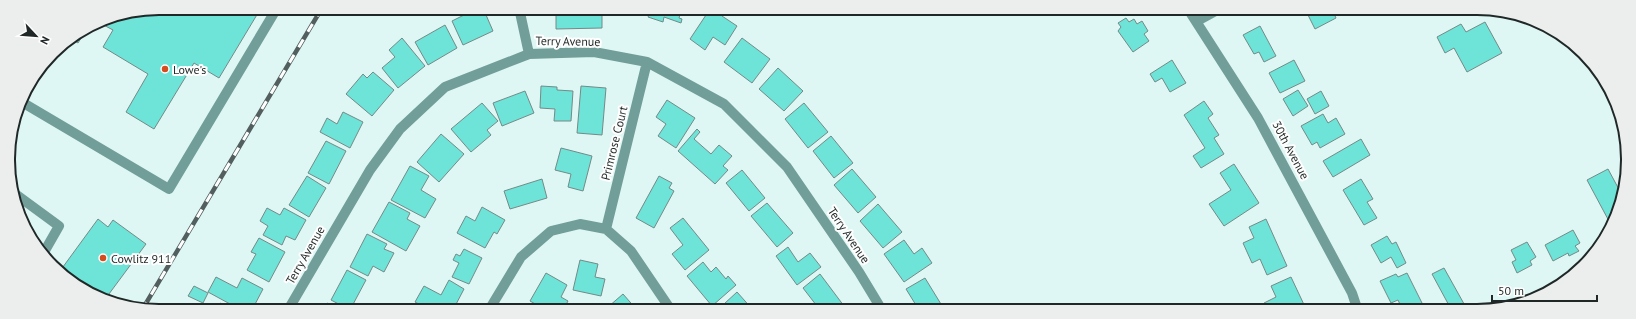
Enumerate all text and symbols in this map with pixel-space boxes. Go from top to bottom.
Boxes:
north arrow [16,16,56,56]
street label: Terry Avenue [535,33,601,49]
text: N [37,34,53,47]
place label: Lowe's [173,62,206,77]
marker: Lowe's [160,64,170,74]
street label: Primrose Court [598,104,630,182]
street label: 30th Avenue [1269,118,1313,182]
street label: Terry Avenue [825,204,873,266]
street label: Terry Avenue [282,223,328,287]
place label: Cowlitz 911 [111,251,171,266]
marker: Cowlitz 911 [98,253,108,263]
scale bar [1492,277,1597,303]
text: 50 m [1498,283,1524,298]

